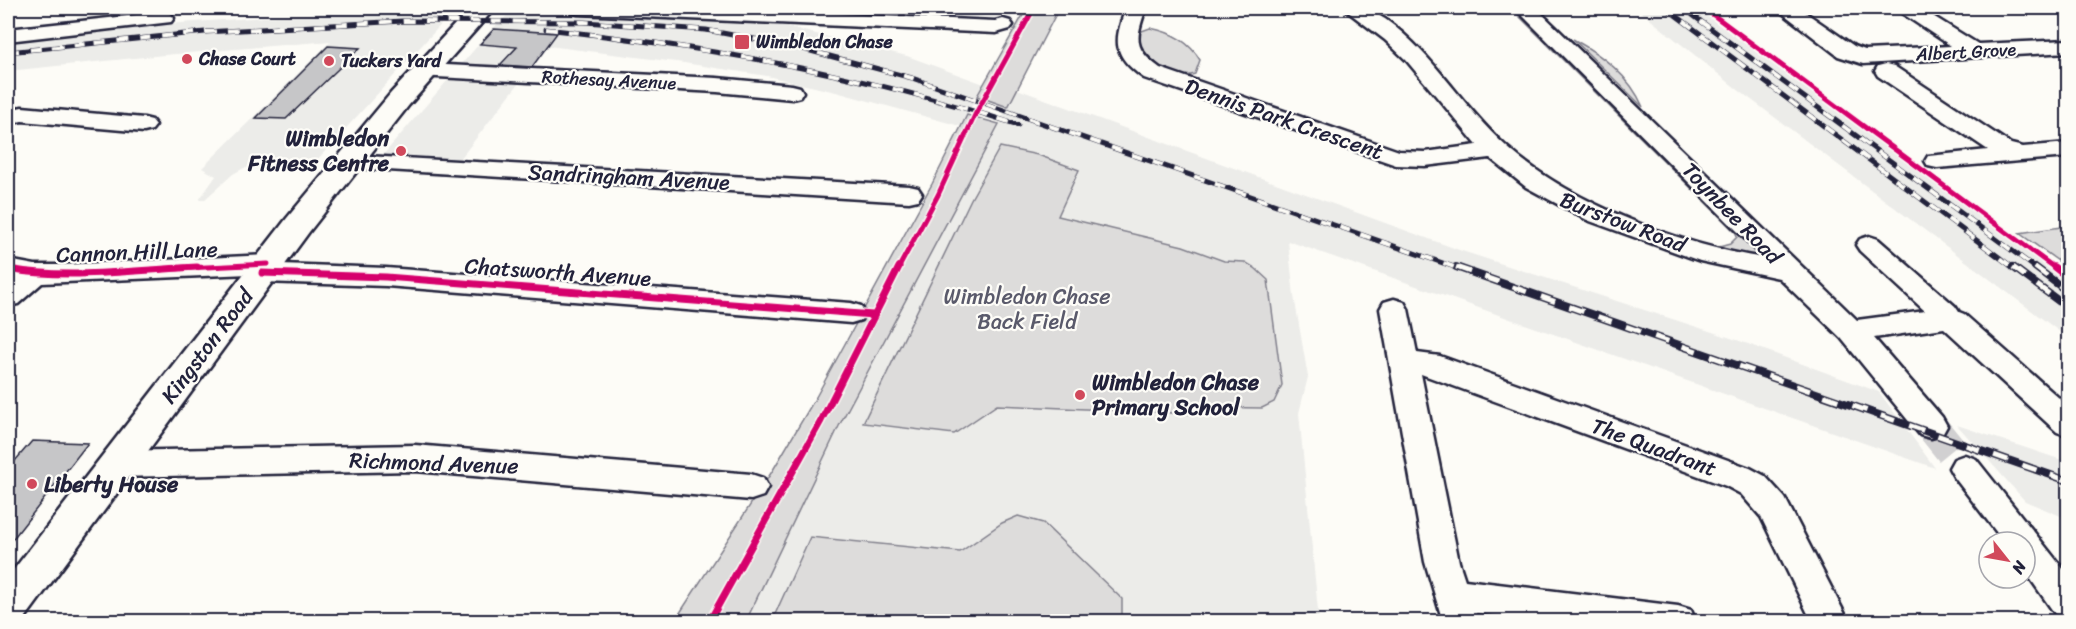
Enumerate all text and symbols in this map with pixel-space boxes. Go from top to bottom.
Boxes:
place label: Wimbledon Chase [756,26,893,58]
marker: Wimbledon Chase [733,33,751,51]
street label: Albert Grove [1914,33,2017,71]
place label: Chase Court [198,43,296,75]
place label: Tuckers Yard [341,45,443,77]
marker: Chase Court [180,52,194,66]
marker: Tuckers Yard [322,54,336,68]
street label: Rothesay Avenue [541,60,677,100]
street label: Dennis Park Crescent [1179,67,1389,171]
place label: Wimbledon Fitness Centre [247,119,390,183]
marker: Wimbledon Fitness Centre [394,144,408,158]
street label: Sandringham Avenue [527,152,731,202]
street label: Toynbee Road [1672,152,1793,275]
street label: Burstow Road [1554,180,1693,264]
street label: Cannon Hill Lane [56,230,218,274]
street label: Chatsworth Avenue [463,246,653,298]
park label: Wimbledon Chase Back Field [943,277,1111,341]
street label: Kingston Road [150,279,265,412]
place label: Wimbledon Chase Primary School [1092,363,1260,427]
marker: Wimbledon Chase Primary School [1073,388,1087,402]
street label: The Quadrant [1586,406,1723,488]
street label: Richmond Avenue [349,441,519,485]
place label: Liberty House [44,465,179,504]
marker: Liberty House [25,477,39,491]
north arrow [1977,530,2037,590]
text: N [2004,554,2035,580]

